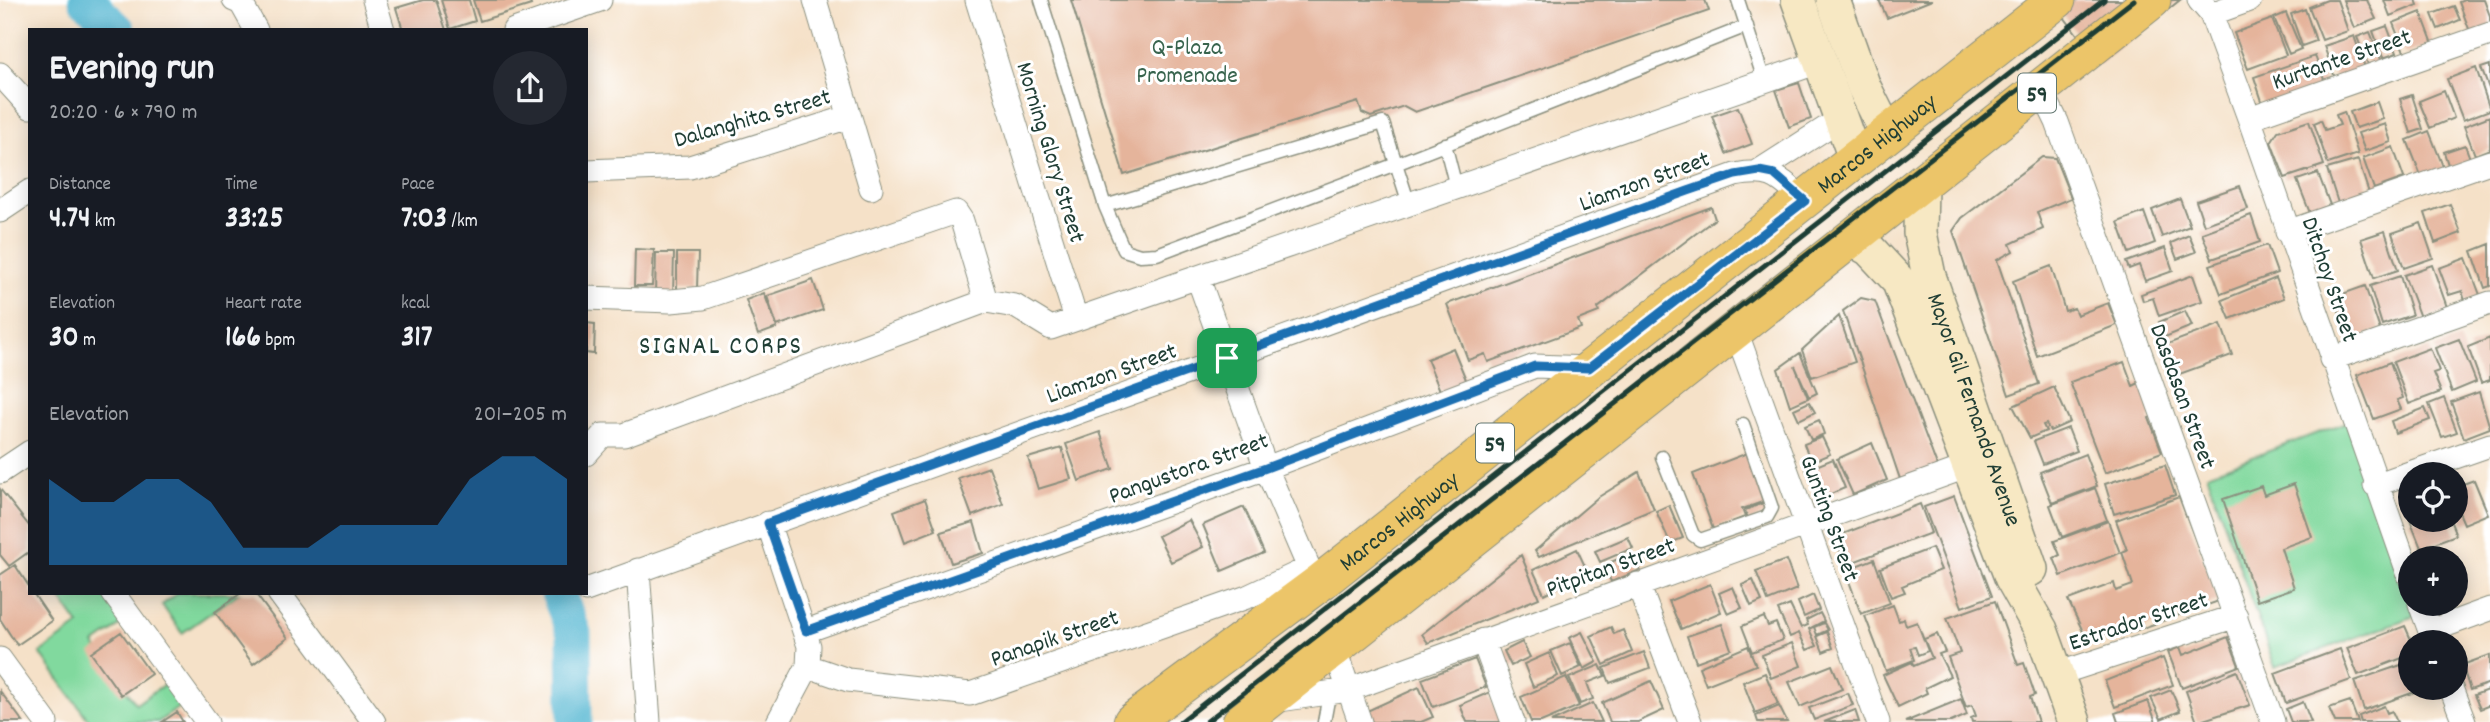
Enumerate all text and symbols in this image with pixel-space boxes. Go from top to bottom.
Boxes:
street label: Kurtante Street [2268,21,2416,100]
park label: Q-Plaza Promenade [1136,32,1238,94]
text: Evening run [49,43,214,98]
button: share [493,51,567,125]
street label: Morning Glory Street [1006,58,1093,247]
road number: 59 [2018,74,2056,113]
street label: Dalanghita Street [671,81,835,158]
street label: Marcos Highway [1811,86,1946,204]
text: 20:20 · 6 × 790 m [49,97,198,130]
street label: Liamzon Street [1575,143,1715,222]
text: Distance [49,172,111,199]
text: Time [225,172,258,199]
text: Pace [401,172,435,199]
text: 4.74 [49,199,90,242]
text: 33:25 [225,199,284,242]
text: 7:03 [401,199,447,242]
text: km [90,209,116,236]
text: /km [447,209,478,236]
street label: Ditchoy Street [2291,213,2366,347]
street label: Mayor Gil Fernando Avenue [1916,289,2029,531]
text: Elevation [49,291,115,318]
text: Heart rate [225,291,302,318]
text: kcal [401,291,430,318]
text: 30 [49,318,79,361]
text: 166 [225,318,261,361]
text: 317 [401,318,432,361]
street label: Dasdasan Street [2139,320,2223,475]
text: m [79,328,96,355]
text: bpm [261,328,295,355]
pin [1197,328,1257,388]
district label: SIGNAL CORPS [639,329,803,366]
street label: Liamzon Street [1042,335,1182,414]
icon: arrive [1208,339,1246,377]
text: Elevation [49,399,129,432]
text: 201–205 m [474,399,567,432]
road number: 59 [1476,424,1514,462]
street label: Pangustora Street [1104,425,1274,514]
street label: Gunting Street [1790,451,1867,587]
map controls [2398,462,2468,700]
button: locate [2398,462,2468,532]
street label: Marcos Highway [1333,464,1469,581]
street label: Pitpitan Street [1542,530,1680,608]
button: + [2398,546,2468,616]
street label: Estrador Street [2065,584,2213,661]
street label: Panapik Street [986,602,1124,678]
button: − [2398,630,2468,700]

